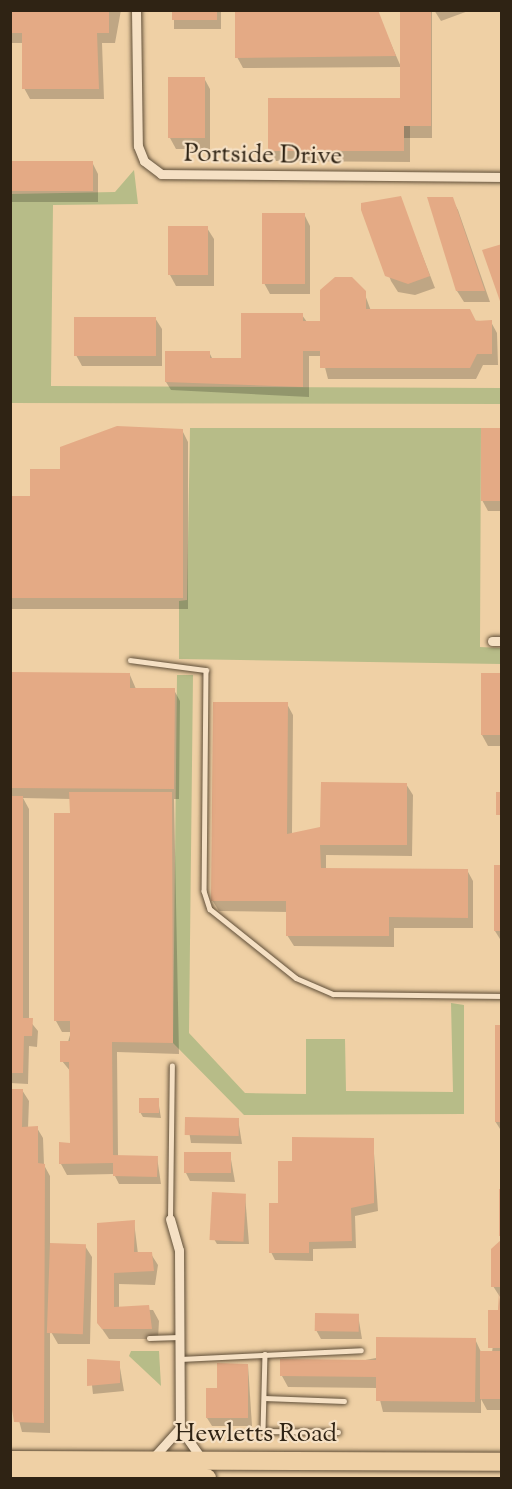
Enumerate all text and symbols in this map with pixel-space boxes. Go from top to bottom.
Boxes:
street label: Portside Drive [183,139,343,173]
street label: Hewletts Road [175,1419,337,1451]

